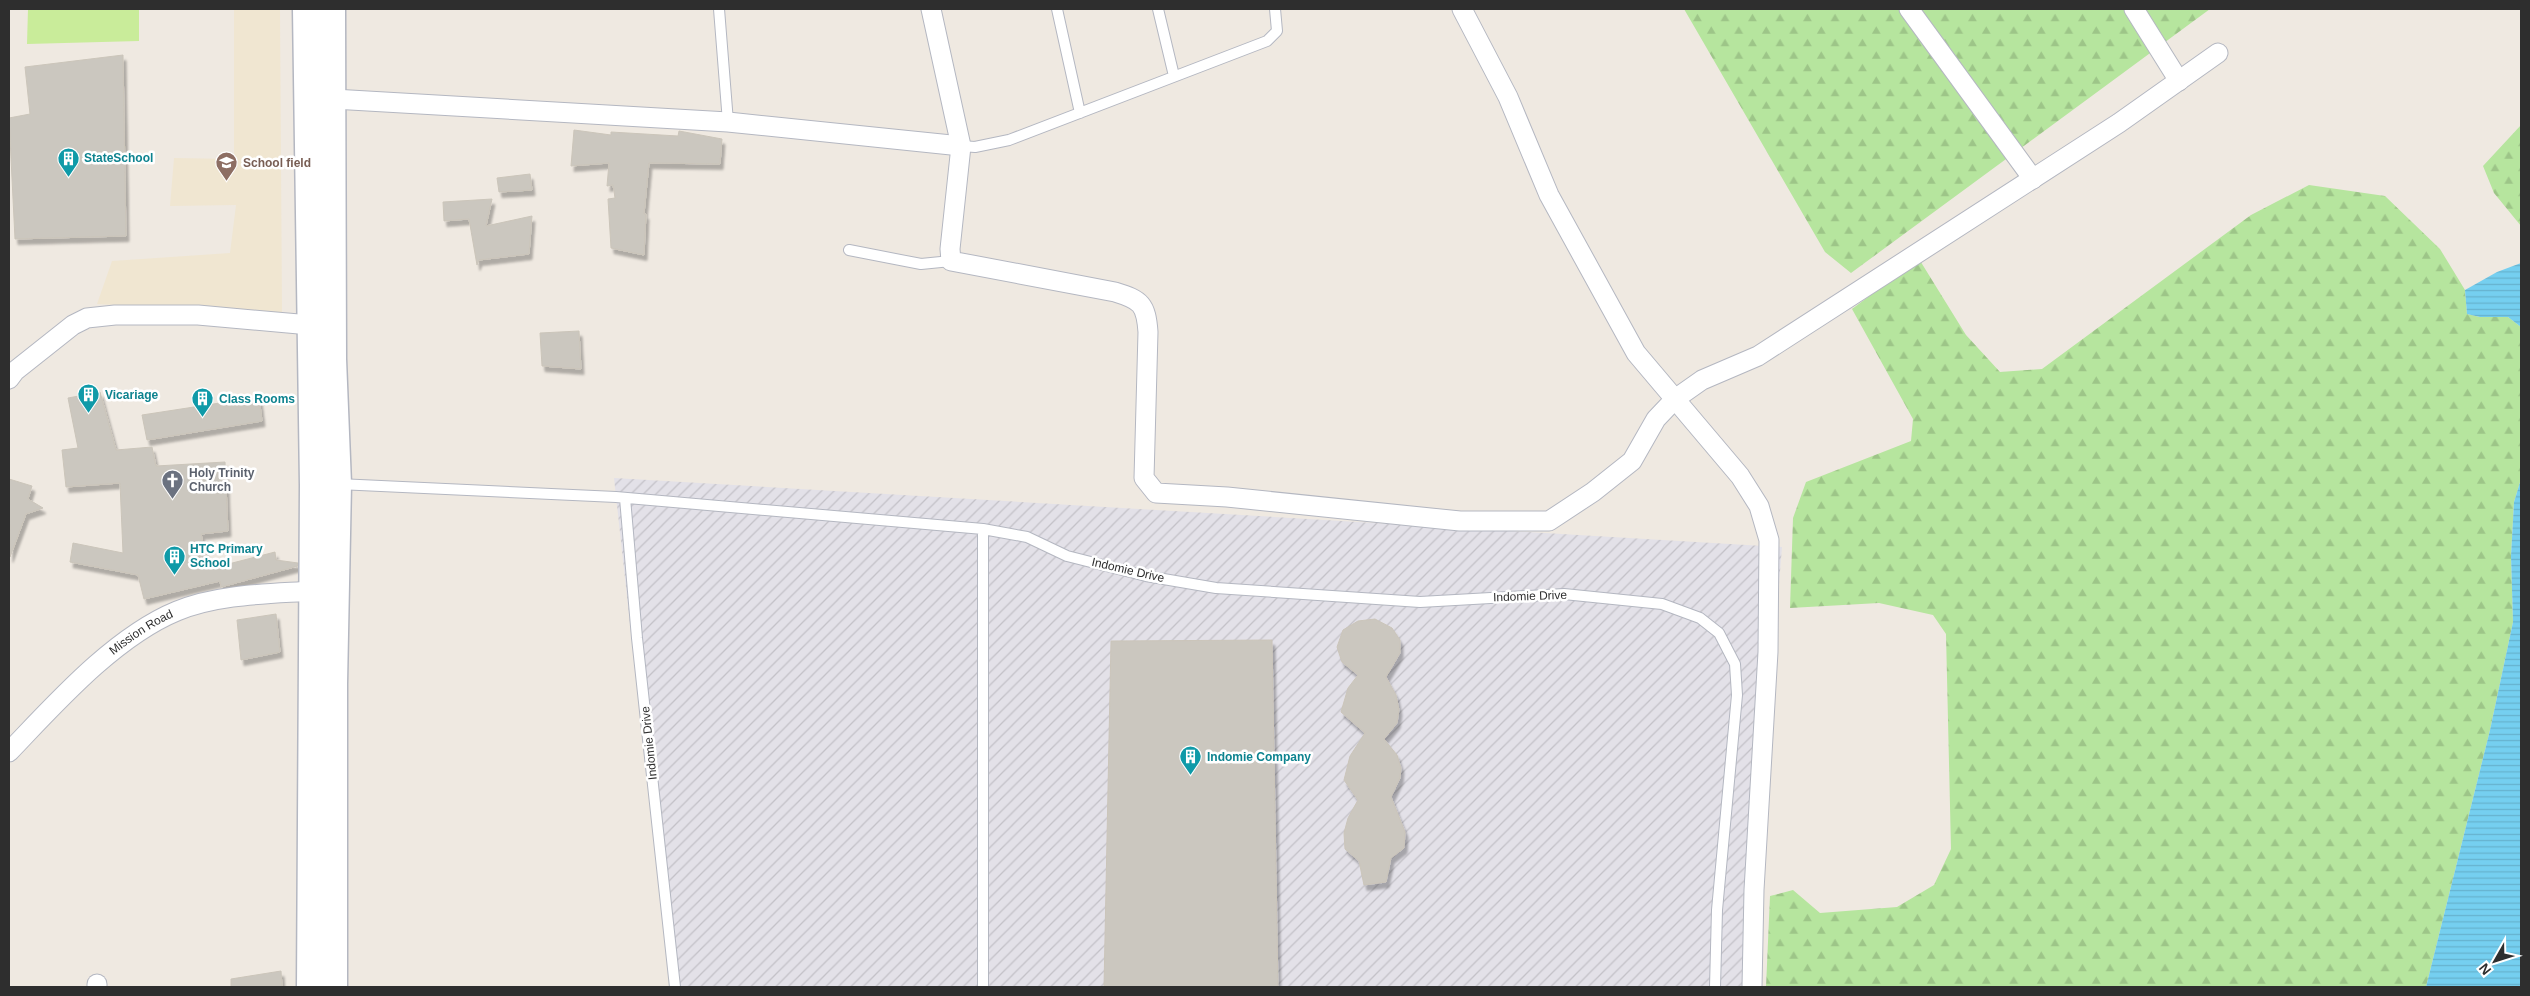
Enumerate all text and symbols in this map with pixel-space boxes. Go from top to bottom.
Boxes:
building icon: StateSchool [56,146,80,177]
place label: StateSchool [84,151,153,165]
school or university icon: School field [215,151,239,182]
place label: School field [243,156,311,170]
building icon: Vicariage [77,383,101,414]
building icon: Class Rooms [191,387,215,418]
place label: Vicariage [105,388,158,402]
place label: Class Rooms [219,392,295,406]
place label: Holy Trinity Church [189,466,255,494]
church icon: Holy Trinity Church [161,468,185,499]
place label: HTC Primary School [190,542,263,570]
building icon: HTC Primary School [162,544,186,575]
street label: Indomie Drive [1090,555,1166,585]
street label: Indomie Drive [1493,588,1568,604]
street label: Mission Road [107,607,175,658]
street label: Indomie Drive [638,705,660,781]
building icon: Indomie Company [1179,745,1203,776]
place label: Indomie Company [1207,750,1311,764]
north arrow [2470,936,2520,986]
text: N [2475,960,2494,978]

